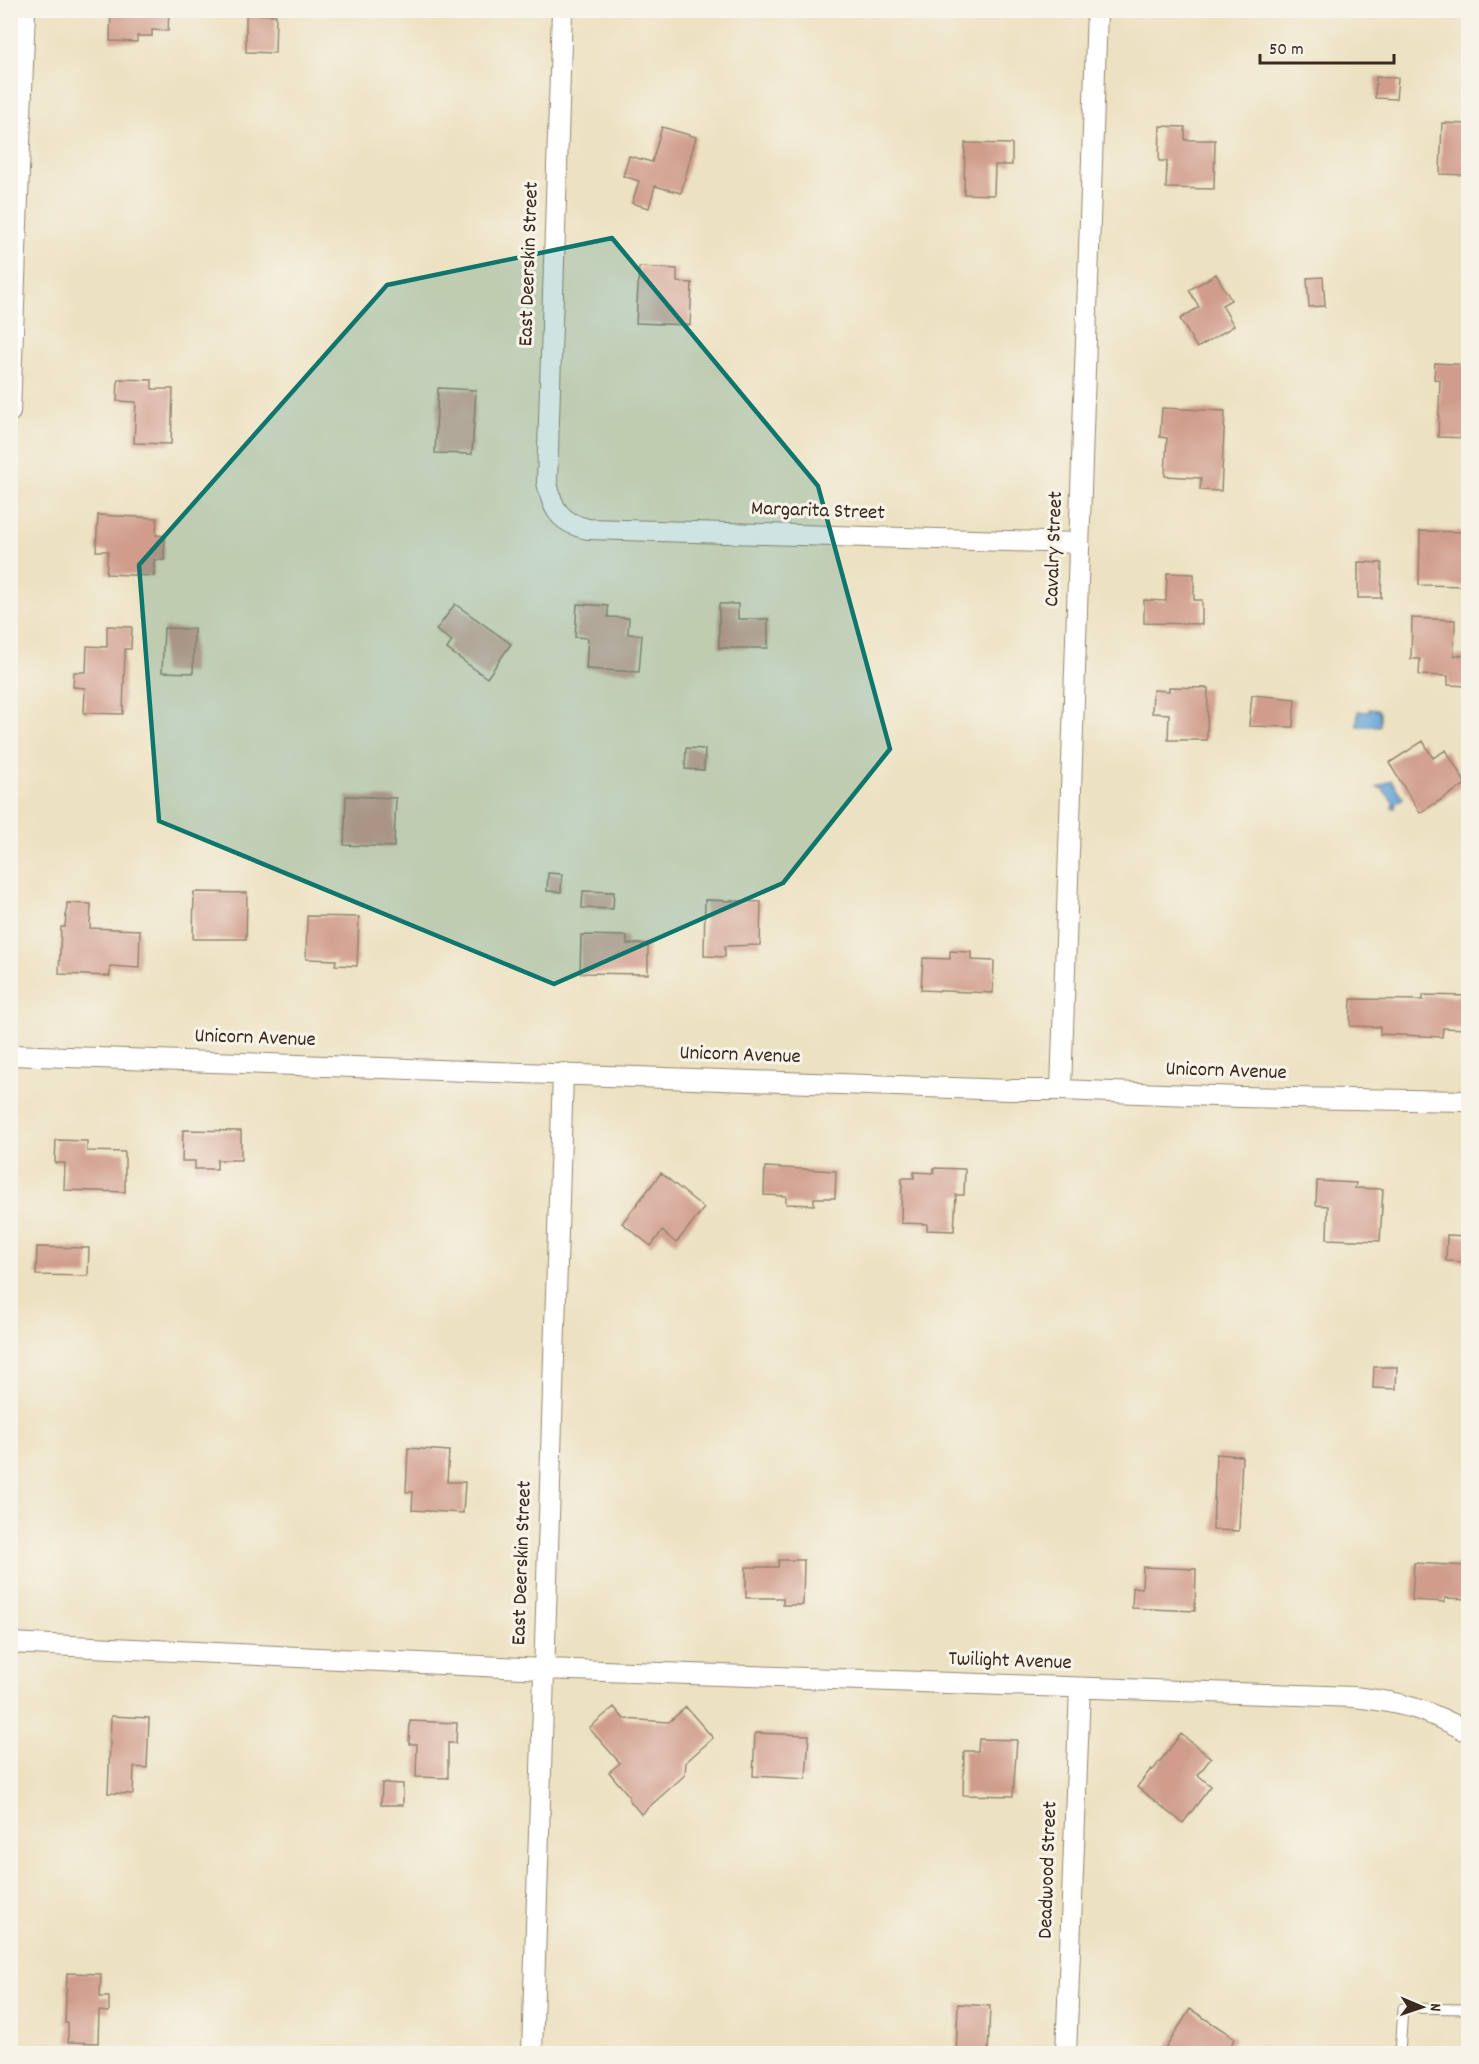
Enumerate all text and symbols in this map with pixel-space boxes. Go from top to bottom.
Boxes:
scale bar [1260,27,1394,65]
text: 50 m [1269,38,1304,63]
street label: East Deerskin Street [512,181,548,347]
street label: Cavalry Street [1038,490,1072,607]
street label: Margarita Street [750,495,886,529]
street label: Unicorn Avenue [194,1022,316,1056]
street label: Unicorn Avenue [679,1039,801,1073]
street label: Unicorn Avenue [1165,1055,1287,1089]
street label: East Deerskin Street [505,1480,541,1646]
street label: Twilight Avenue [948,1645,1072,1679]
street label: Deadwood Street [1032,1800,1066,1939]
north arrow [1392,1977,1452,2037]
text: N [1423,2003,1446,2012]

